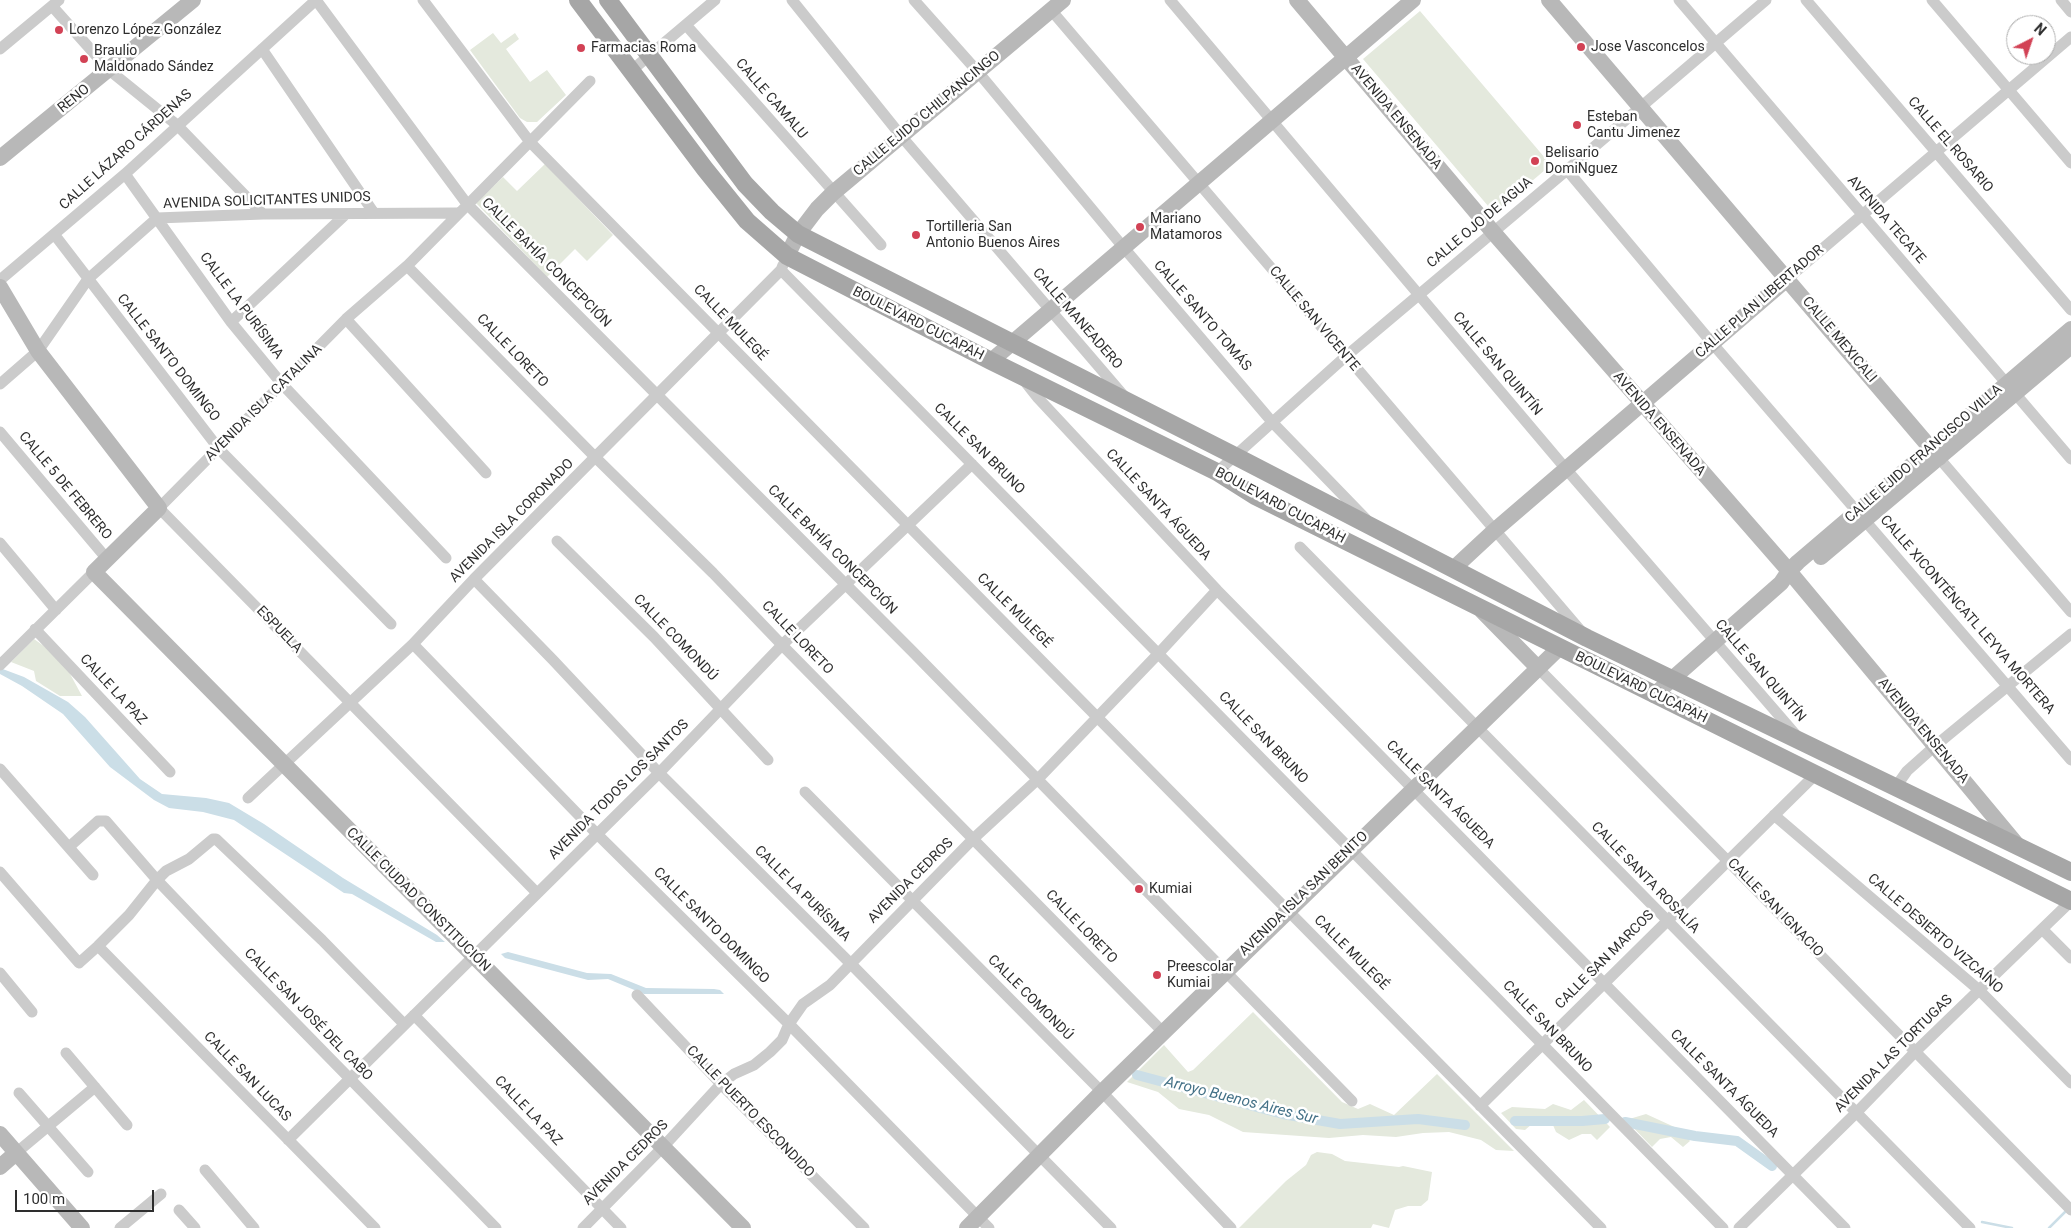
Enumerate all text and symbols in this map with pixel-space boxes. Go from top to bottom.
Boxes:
north arrow [2006,15,2056,65]
text: N [2031,20,2049,39]
place label: Lorenzo López González [69,22,221,38]
marker: Lorenzo López González [53,24,65,36]
place label: Jose Vasconcelos [1591,39,1705,55]
place label: Farmacias Roma [591,40,696,56]
marker: Jose Vasconcelos [1575,41,1587,53]
marker: Farmacias Roma [575,42,587,54]
place label: Braulio Maldonado Sández [94,43,214,75]
street label: CALLE EJIDO CHILPANCINGO [850,48,1004,180]
marker: Braulio Maldonado Sández [78,53,90,65]
street label: CALLE CAMALU [732,55,810,143]
street label: AVENIDA ENSENADA [1347,61,1445,173]
street label: RENO [55,81,93,117]
street label: CALLE LÁZARO CÁRDENAS [56,86,196,214]
street label: CALLE EL ROSARIO [1904,94,1996,196]
place label: Esteban Cantu Jimenez [1587,109,1680,142]
marker: Esteban Cantu Jimenez [1571,119,1583,131]
place label: Belisario DomiNguez [1545,145,1618,178]
marker: Belisario DomiNguez [1529,155,1541,167]
street label: AVENIDA TECATE [1843,173,1929,267]
street label: CALLE OJO DE AGUA [1424,174,1536,272]
street label: AVENIDA SOLICITANTES UNIDOS [163,189,371,213]
street label: CALLE BAHÍA CONCEPCIÓN [478,195,614,331]
place label: Mariano Matamoros [1150,211,1222,243]
place label: Tortilleria San Antonio Buenos Aires [926,219,1060,252]
marker: Mariano Matamoros [1134,221,1146,233]
marker: Tortilleria San Antonio Buenos Aires [910,229,922,241]
street label: CALLE PLAN LIBERTADOR [1692,242,1828,362]
street label: CALLE LA PURÍSIMA [195,249,287,363]
street label: CALLE SANTO TOMÁS [1149,257,1255,375]
street label: CALLE SAN VICENTE [1265,263,1363,375]
street label: CALLE MANEADERO [1028,265,1126,373]
street label: CALLE MULEGÉ [690,282,770,364]
street label: BOULEVARD CUCAPAH [850,284,986,364]
street label: CALLE SANTO DOMINGO [113,291,223,425]
street label: CALLE MEXICALI [1798,294,1880,386]
street label: CALLE SAN QUINTÍN [1449,309,1545,419]
street label: CALLE LORETO [473,311,551,391]
street label: AVENIDA ISLA CATALINA [202,341,326,465]
street label: AVENIDA ENSENADA [1609,368,1709,480]
street label: CALLE EJIDO FRANCISCO VILLA [1842,381,2006,527]
street label: CALLE SAN BRUNO [930,400,1028,498]
street label: CALLE 5 DE FEBRERO [15,429,115,543]
street label: CALLE SANTA ÁGUEDA [1102,446,1214,564]
street label: AVENIDA ISLA CORONADO [447,456,577,586]
street label: BOULEVARD CUCAPAH [1212,465,1348,547]
street label: CALLE BAHÍA CONCEPCIÓN [764,482,900,618]
street label: CALLE XICONTÉNCATL LEYVA MORTERA [1876,512,2058,718]
street label: CALLE MULEGÉ [973,570,1055,652]
street label: CALLE COMONDÚ [629,591,721,685]
street label: CALLE LORETO [758,598,836,678]
street label: ESPUELA [252,603,306,657]
street label: CALLE SAN QUINTÍN [1711,616,1809,726]
street label: BOULEVARD CUCAPAH [1572,649,1710,727]
street label: CALLE LA PAZ [76,651,150,729]
street label: AVENIDA ENSENADA [1874,675,1972,787]
street label: CALLE SAN BRUNO [1215,688,1311,788]
street label: AVENIDA TODOS LOS SANTOS [545,716,693,864]
street label: CALLE SANTA ÁGUEDA [1382,737,1498,853]
street label: CALLE SANTA ROSALÍA [1587,819,1703,937]
street label: CALLE CIUDAD CONSTITUCIÓN [343,825,493,975]
street label: AVENIDA ISLA SAN BENITO [1236,828,1372,960]
street label: AVENIDA CEDROS [865,835,957,927]
street label: CALLE LA PURÍSIMA [750,842,854,946]
street label: CALLE SAN IGNACIO [1724,855,1826,961]
street label: CALLE SANTO DOMINGO [649,864,773,988]
street label: CALLE DESIERTO VIZCAÍNO [1864,871,2006,997]
place label: Kumiai [1149,881,1192,897]
marker: Kumiai [1133,883,1145,895]
street label: CALLE LORETO [1042,887,1120,967]
street label: CALLE SAN MARCOS [1552,907,1658,1013]
street label: CALLE MULEGÉ [1310,912,1392,994]
street label: CALLE SAN JOSÉ DEL CABO [240,945,376,1085]
street label: CALLE COMONDÚ [984,952,1076,1044]
place label: Preescolar Kumiai [1167,959,1234,992]
marker: Preescolar Kumiai [1151,969,1163,981]
street label: CALLE SAN BRUNO [1499,977,1595,1077]
street label: AVENIDA LAS TORTUGAS [1832,992,1956,1116]
street label: CALLE SANTA ÁGUEDA [1666,1026,1782,1142]
street label: CALLE SAN LUCAS [200,1029,294,1125]
street label: CALLE PUERTO ESCONDIDO [683,1043,817,1181]
street label: CALLE LA PAZ [491,1073,565,1149]
water label: Arroyo Buenos Aires Sur [1163,1073,1319,1129]
street label: AVENIDA CEDROS [580,1117,672,1209]
scale bar [18,1180,156,1212]
text: 100 m [23,1190,65,1208]

